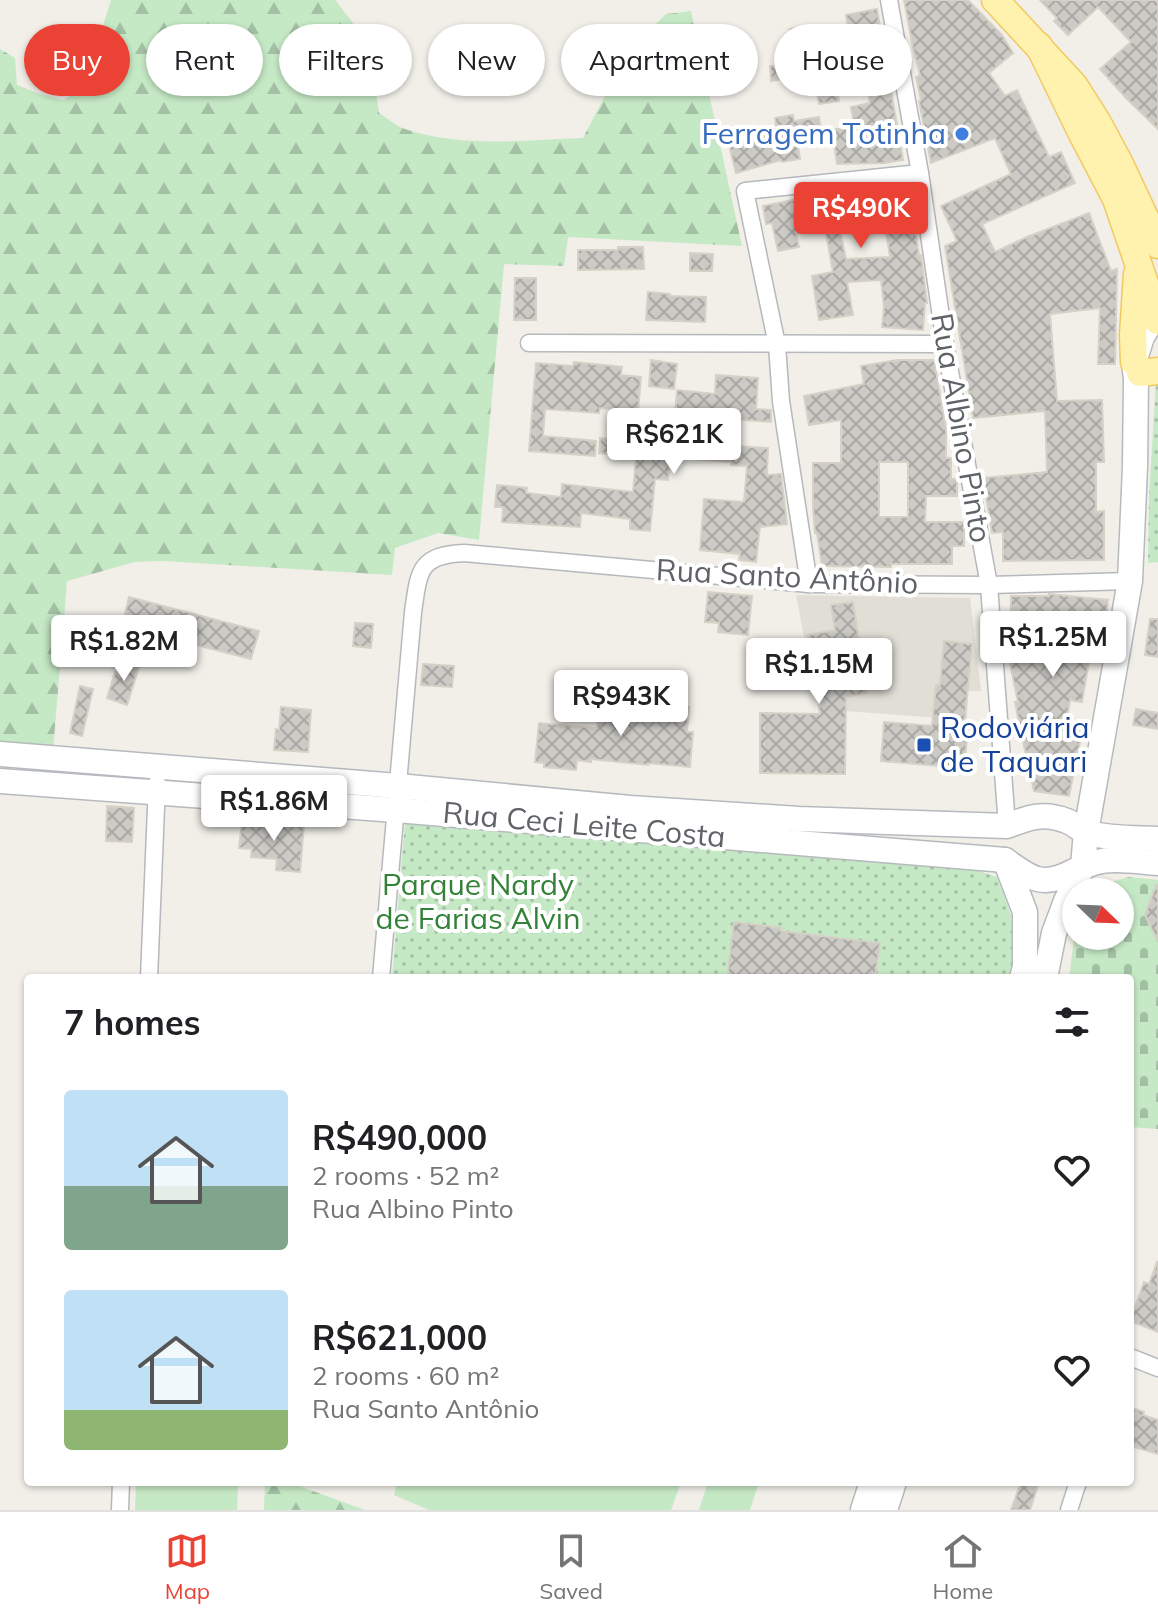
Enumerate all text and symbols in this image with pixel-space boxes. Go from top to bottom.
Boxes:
chip: Buy [24,24,130,96]
chip: Rent [146,24,263,96]
chip: Filters [279,24,412,96]
chip: New [428,24,545,96]
chip: Apartment [561,24,758,96]
chip: House [774,24,912,96]
place label: Ferragem Totinha [702,114,946,152]
marker: Ferragem Totinha [953,125,971,143]
pin: R$490K [796,182,926,250]
text: R$490K [812,191,910,224]
street label: Rua Albino Pinto [923,310,1001,546]
pin: R$621K [609,408,739,476]
text: R$621K [625,417,723,450]
street label: Rua Santo Antônio [655,550,919,602]
pin: R$1.25M [979,611,1127,679]
pin: R$1.82M [50,615,198,683]
text: R$1.25M [998,620,1108,653]
text: R$1.82M [69,624,179,657]
pin: R$1.15M [745,638,893,706]
text: R$1.15M [764,647,874,680]
pin: R$943K [556,670,686,738]
text: R$943K [572,679,670,712]
place label: Rodoviária de Taquari [940,708,1090,780]
marker: Rodoviária de Taquari [915,736,933,754]
pin: R$1.86M [200,775,348,843]
text: R$1.86M [219,784,329,817]
street label: Rua Ceci Leite Costa [441,793,727,855]
park label: Parque Nardy de Farias Alvin [376,865,581,937]
north arrow [1062,878,1134,950]
map controls [1062,878,1134,950]
icon: filters [1050,1000,1094,1044]
text: 7 homes [64,1001,201,1044]
text: R$490,000 [312,1116,487,1159]
icon: home [128,1122,224,1218]
icon: heart [1050,1148,1094,1192]
text: 2 rooms · 52 m² [312,1159,499,1192]
text: Rua Albino Pinto [312,1192,514,1225]
text: R$621,000 [312,1316,487,1359]
icon: home [128,1322,224,1418]
icon: heart [1050,1348,1094,1392]
text: 2 rooms · 60 m² [312,1359,499,1392]
text: Rua Santo Antônio [312,1392,539,1425]
tab: Map [165,1529,210,1605]
tab: Saved [540,1529,603,1605]
tab: Home [933,1529,993,1605]

